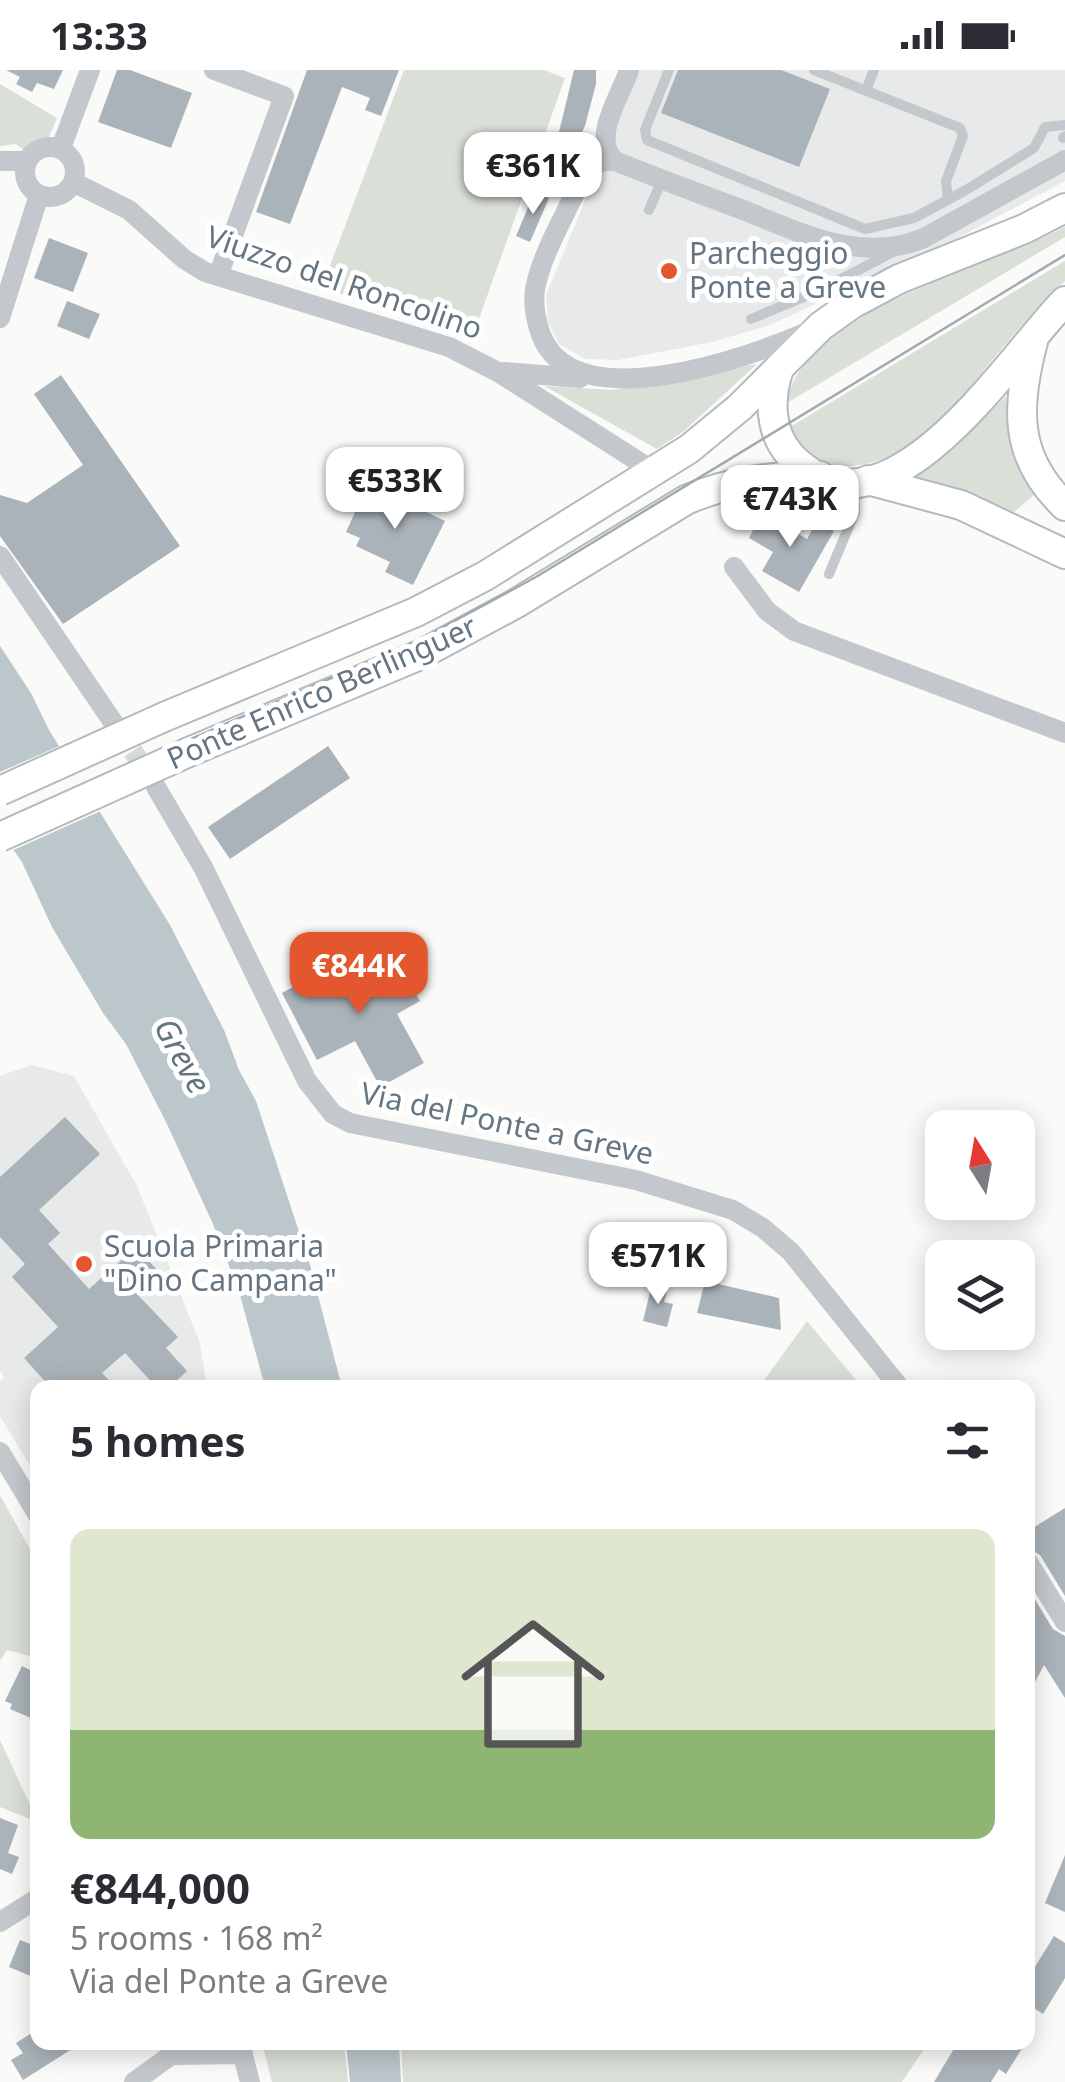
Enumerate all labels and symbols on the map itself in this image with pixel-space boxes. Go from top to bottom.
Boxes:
pin: €361K [463,132,603,217]
street label: Viuzzo del Roncolino [201,215,488,348]
place label: Parcheggio Ponte a Greve [689,232,886,307]
marker: Parcheggio Ponte a Greve [658,260,680,282]
pin: €533K [325,447,465,532]
pin: €743K [720,465,860,550]
street label: Ponte Enrico Berlinguer [160,605,483,779]
pin: €844K [289,932,429,1017]
water label: Greve [145,1010,222,1101]
street label: Via del Ponte a Greve [357,1071,658,1174]
north arrow [925,1110,1035,1220]
pin: €571K [588,1222,728,1307]
place label: Scuola Primaria "Dino Campana" [104,1225,337,1300]
marker: Scuola Primaria "Dino Campana" [73,1253,95,1275]

